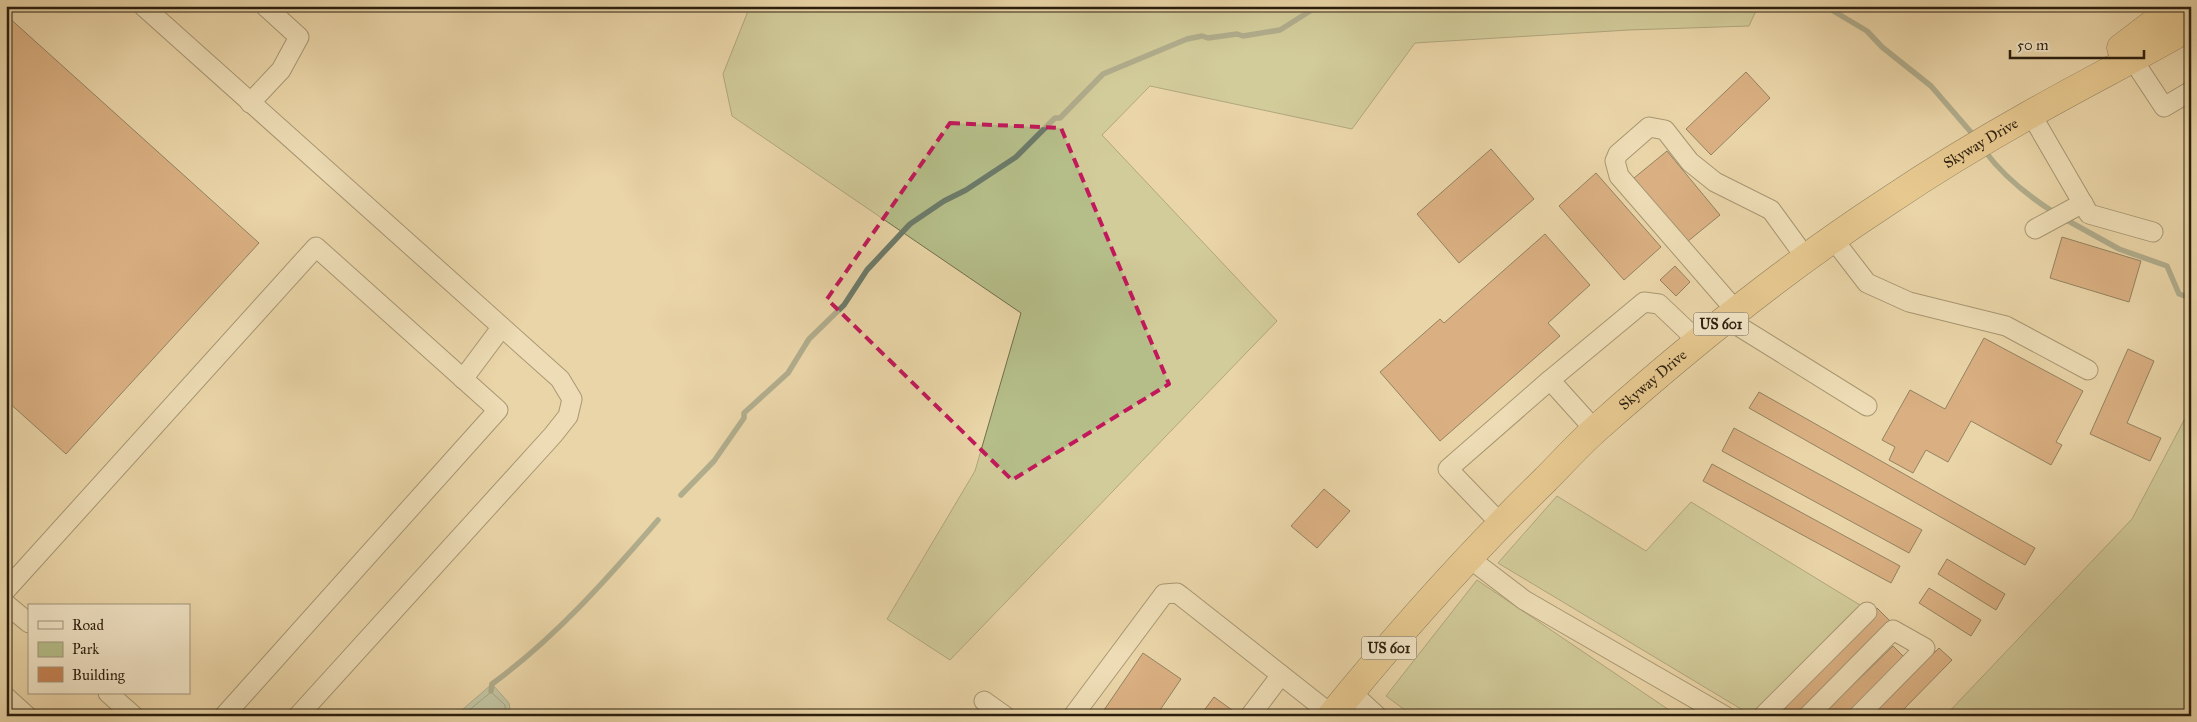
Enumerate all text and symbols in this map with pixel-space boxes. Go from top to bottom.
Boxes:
scale bar [2010,28,2143,60]
text: 50 m [2017,36,2049,54]
street label: Skyway Drive [1940,114,2021,172]
road number: US 601 [1694,312,1748,336]
street label: Skyway Drive [1615,346,1690,414]
legend [28,604,190,694]
text: Road [72,616,104,634]
road number: US 601 [1362,636,1416,660]
text: Park [72,640,99,658]
text: Building [72,666,126,684]

